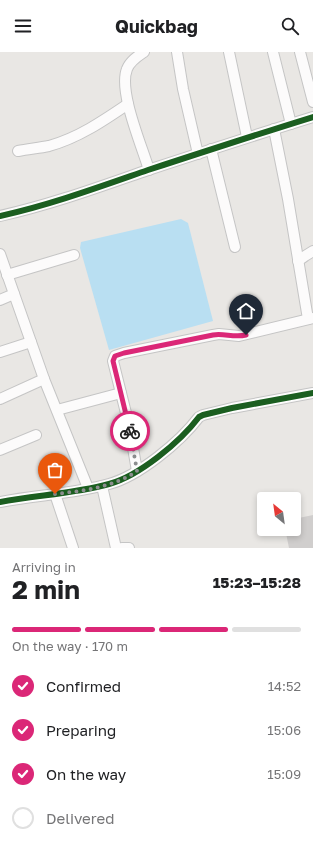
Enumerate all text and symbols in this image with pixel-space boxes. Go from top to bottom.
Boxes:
icon: menu [12,15,34,37]
text: Quickbag [115,15,198,37]
icon: search [279,15,301,37]
pin [229,294,263,335]
icon: home [235,300,257,322]
courier [110,411,150,451]
icon: bike [119,420,141,442]
pin [38,453,72,494]
icon: bag [44,459,66,481]
north arrow [257,492,301,536]
map controls [257,492,301,536]
text: Arriving in [12,559,76,575]
text: 15:23–15:28 [213,573,301,591]
text: 2 min [12,574,80,605]
text: On the way · 170 m [12,638,128,654]
icon: check [12,675,34,697]
text: Confirmed [46,677,121,695]
text: 14:52 [268,678,301,694]
icon: check [12,719,34,741]
text: Preparing [46,721,116,739]
text: 15:06 [267,722,301,738]
icon: check [12,763,34,785]
text: On the way [46,765,126,783]
text: 15:09 [267,766,301,782]
text: Delivered [46,809,114,827]

